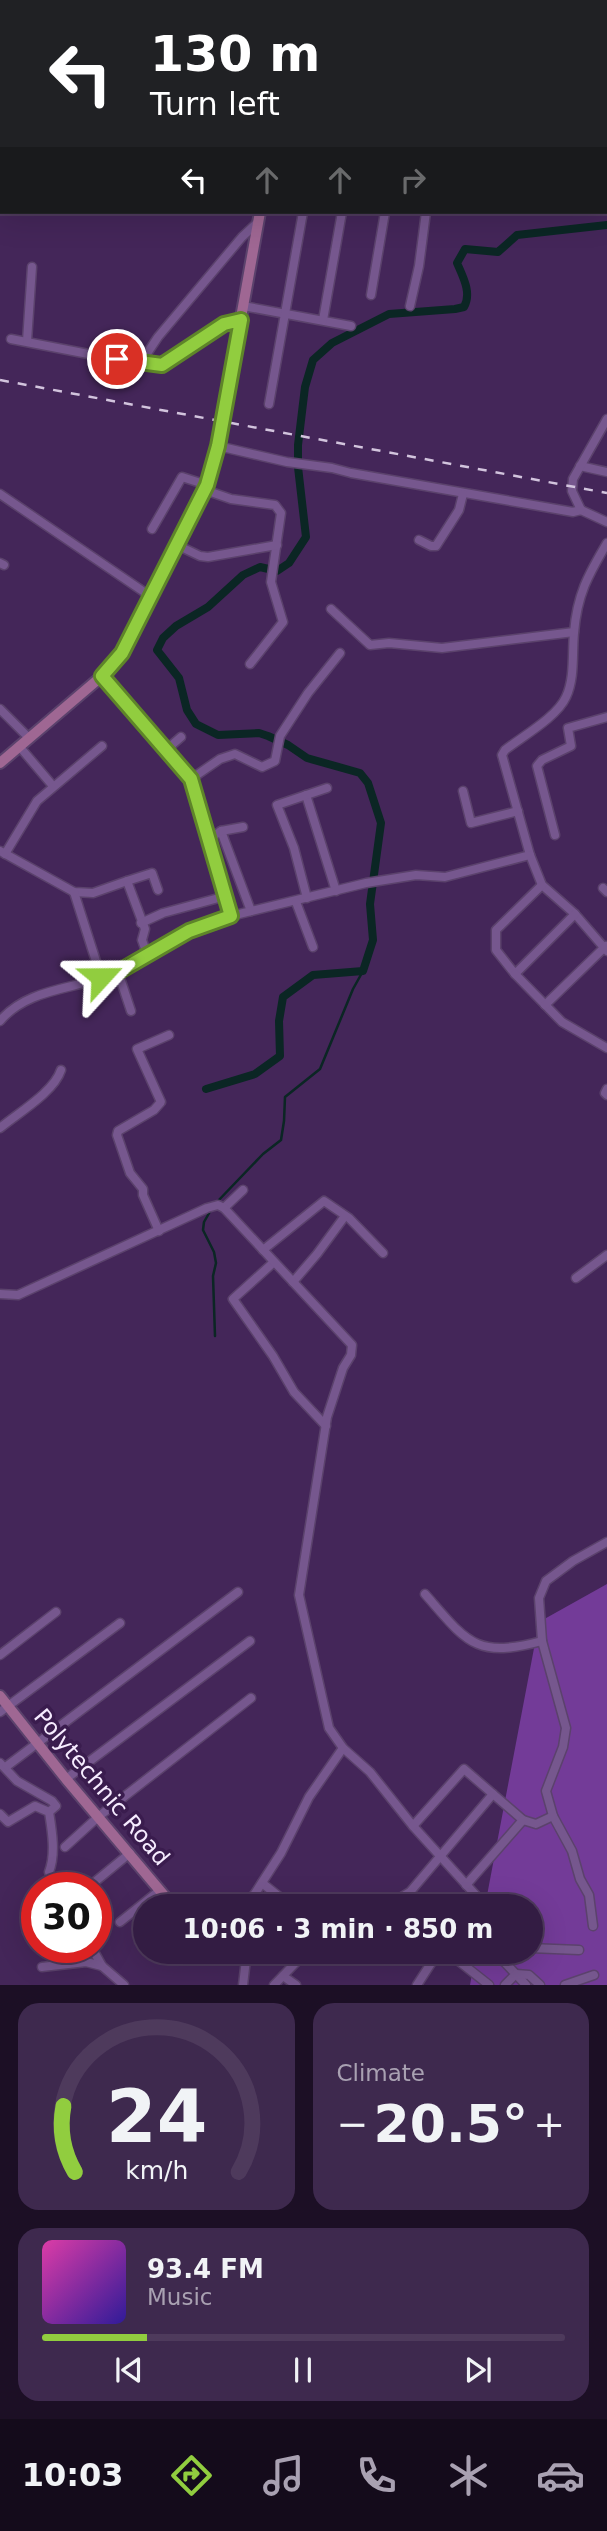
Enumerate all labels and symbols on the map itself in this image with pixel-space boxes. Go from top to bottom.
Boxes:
pin [87,329,147,389]
position arrow [64,940,138,1014]
street label: Polytechnic Road [29,1704,175,1870]
speed limit sign: 30 [21,1872,112,1963]

